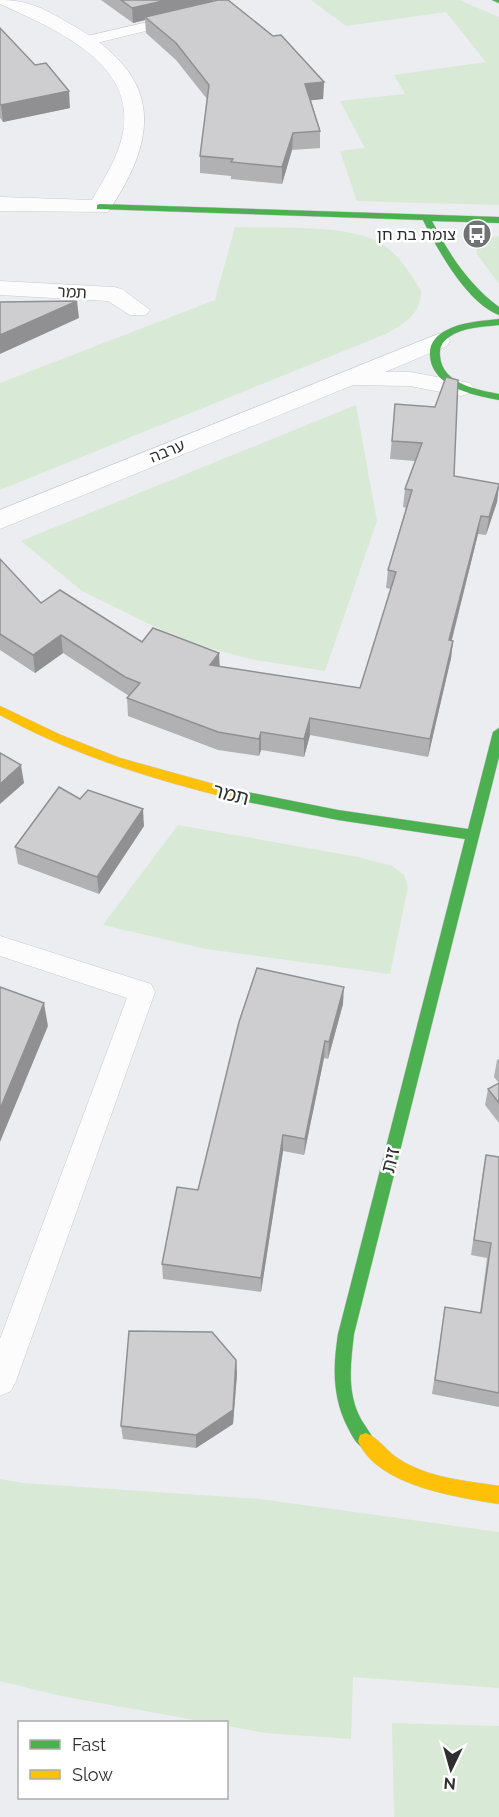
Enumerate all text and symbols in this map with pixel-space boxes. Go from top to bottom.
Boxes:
bus stop icon: צומת בת חן [461,218,493,250]
place label: צומת בת חן [377,225,456,244]
street label: תמר [57,282,87,302]
street label: ערבה [147,435,187,467]
street label: תמר [210,778,252,810]
street label: זית [375,1145,405,1175]
legend [18,1721,228,1799]
text: Fast [72,1734,106,1755]
north arrow [421,1739,481,1799]
text: Slow [72,1764,113,1785]
text: N [443,1773,457,1793]

